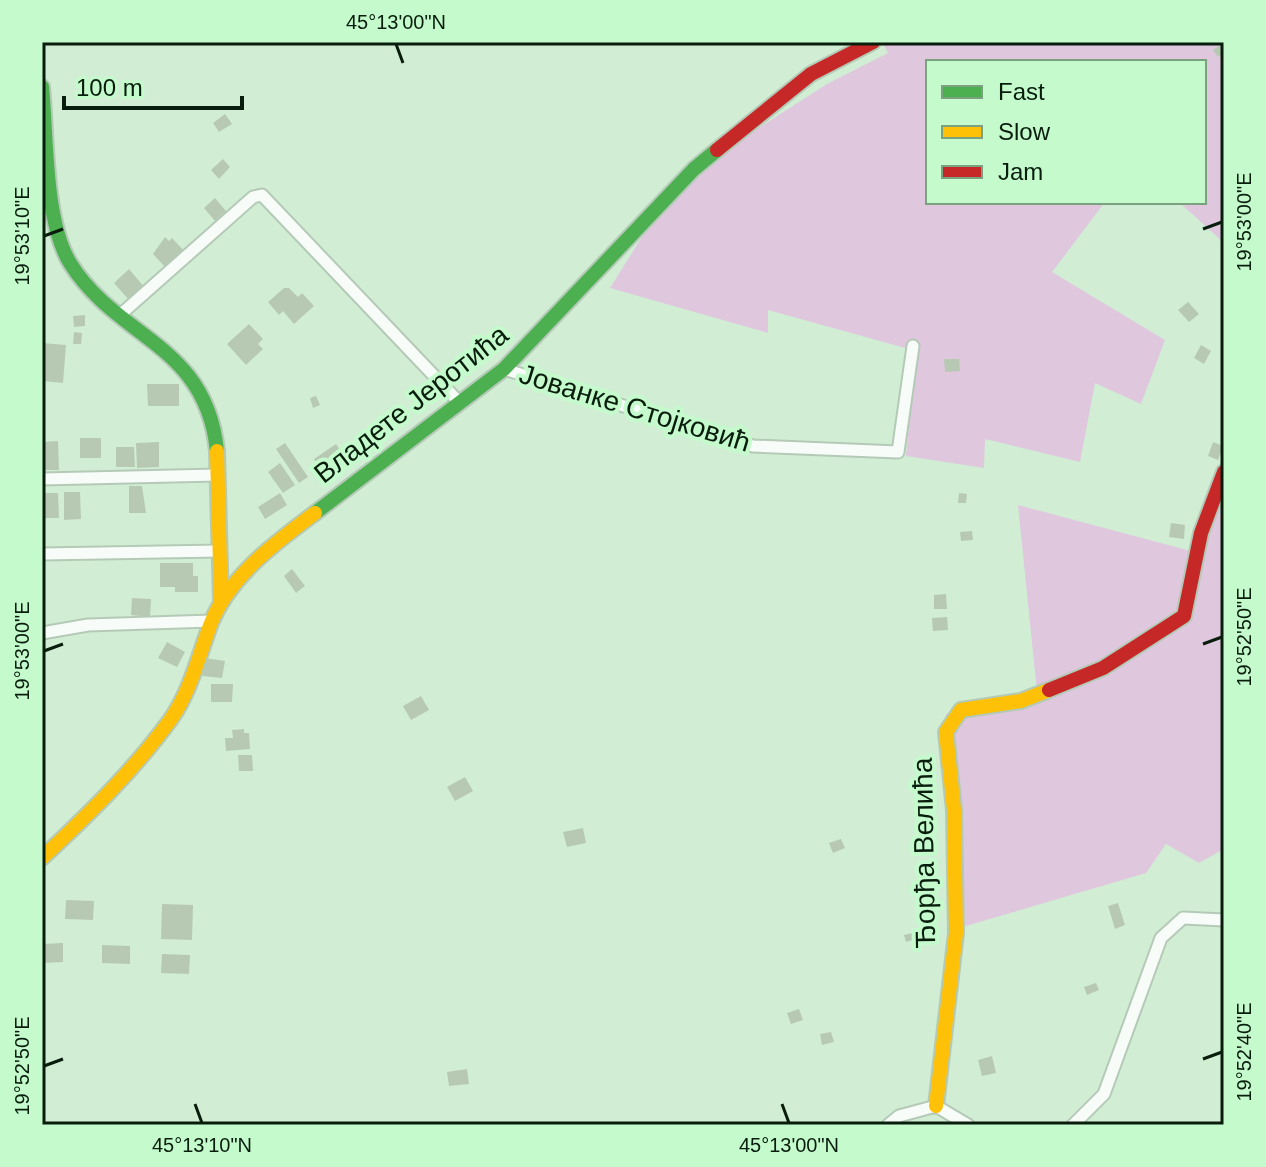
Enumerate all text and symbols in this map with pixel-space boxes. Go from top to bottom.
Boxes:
text: 45°13'00"N [346,11,446,33]
scale bar [64,60,242,110]
legend [926,60,1206,204]
text: 100 m [76,74,143,101]
text: Fast [998,78,1045,105]
text: Slow [998,118,1051,145]
text: Jam [998,158,1043,185]
text: 19°53'00"E [1233,173,1255,272]
text: 19°53'10"E [11,187,33,286]
street label: Владете Јеротића [308,319,514,489]
street label: Јованке Стојковић [516,358,754,458]
text: 19°52'50"E [1233,588,1255,687]
text: 19°53'00"E [11,602,33,701]
street label: Ђорђа Велића [907,757,941,949]
text: 19°52'40"E [1233,1003,1255,1102]
text: 19°52'50"E [11,1017,33,1116]
text: 45°13'10"N [152,1134,252,1156]
text: 45°13'00"N [739,1134,839,1156]

